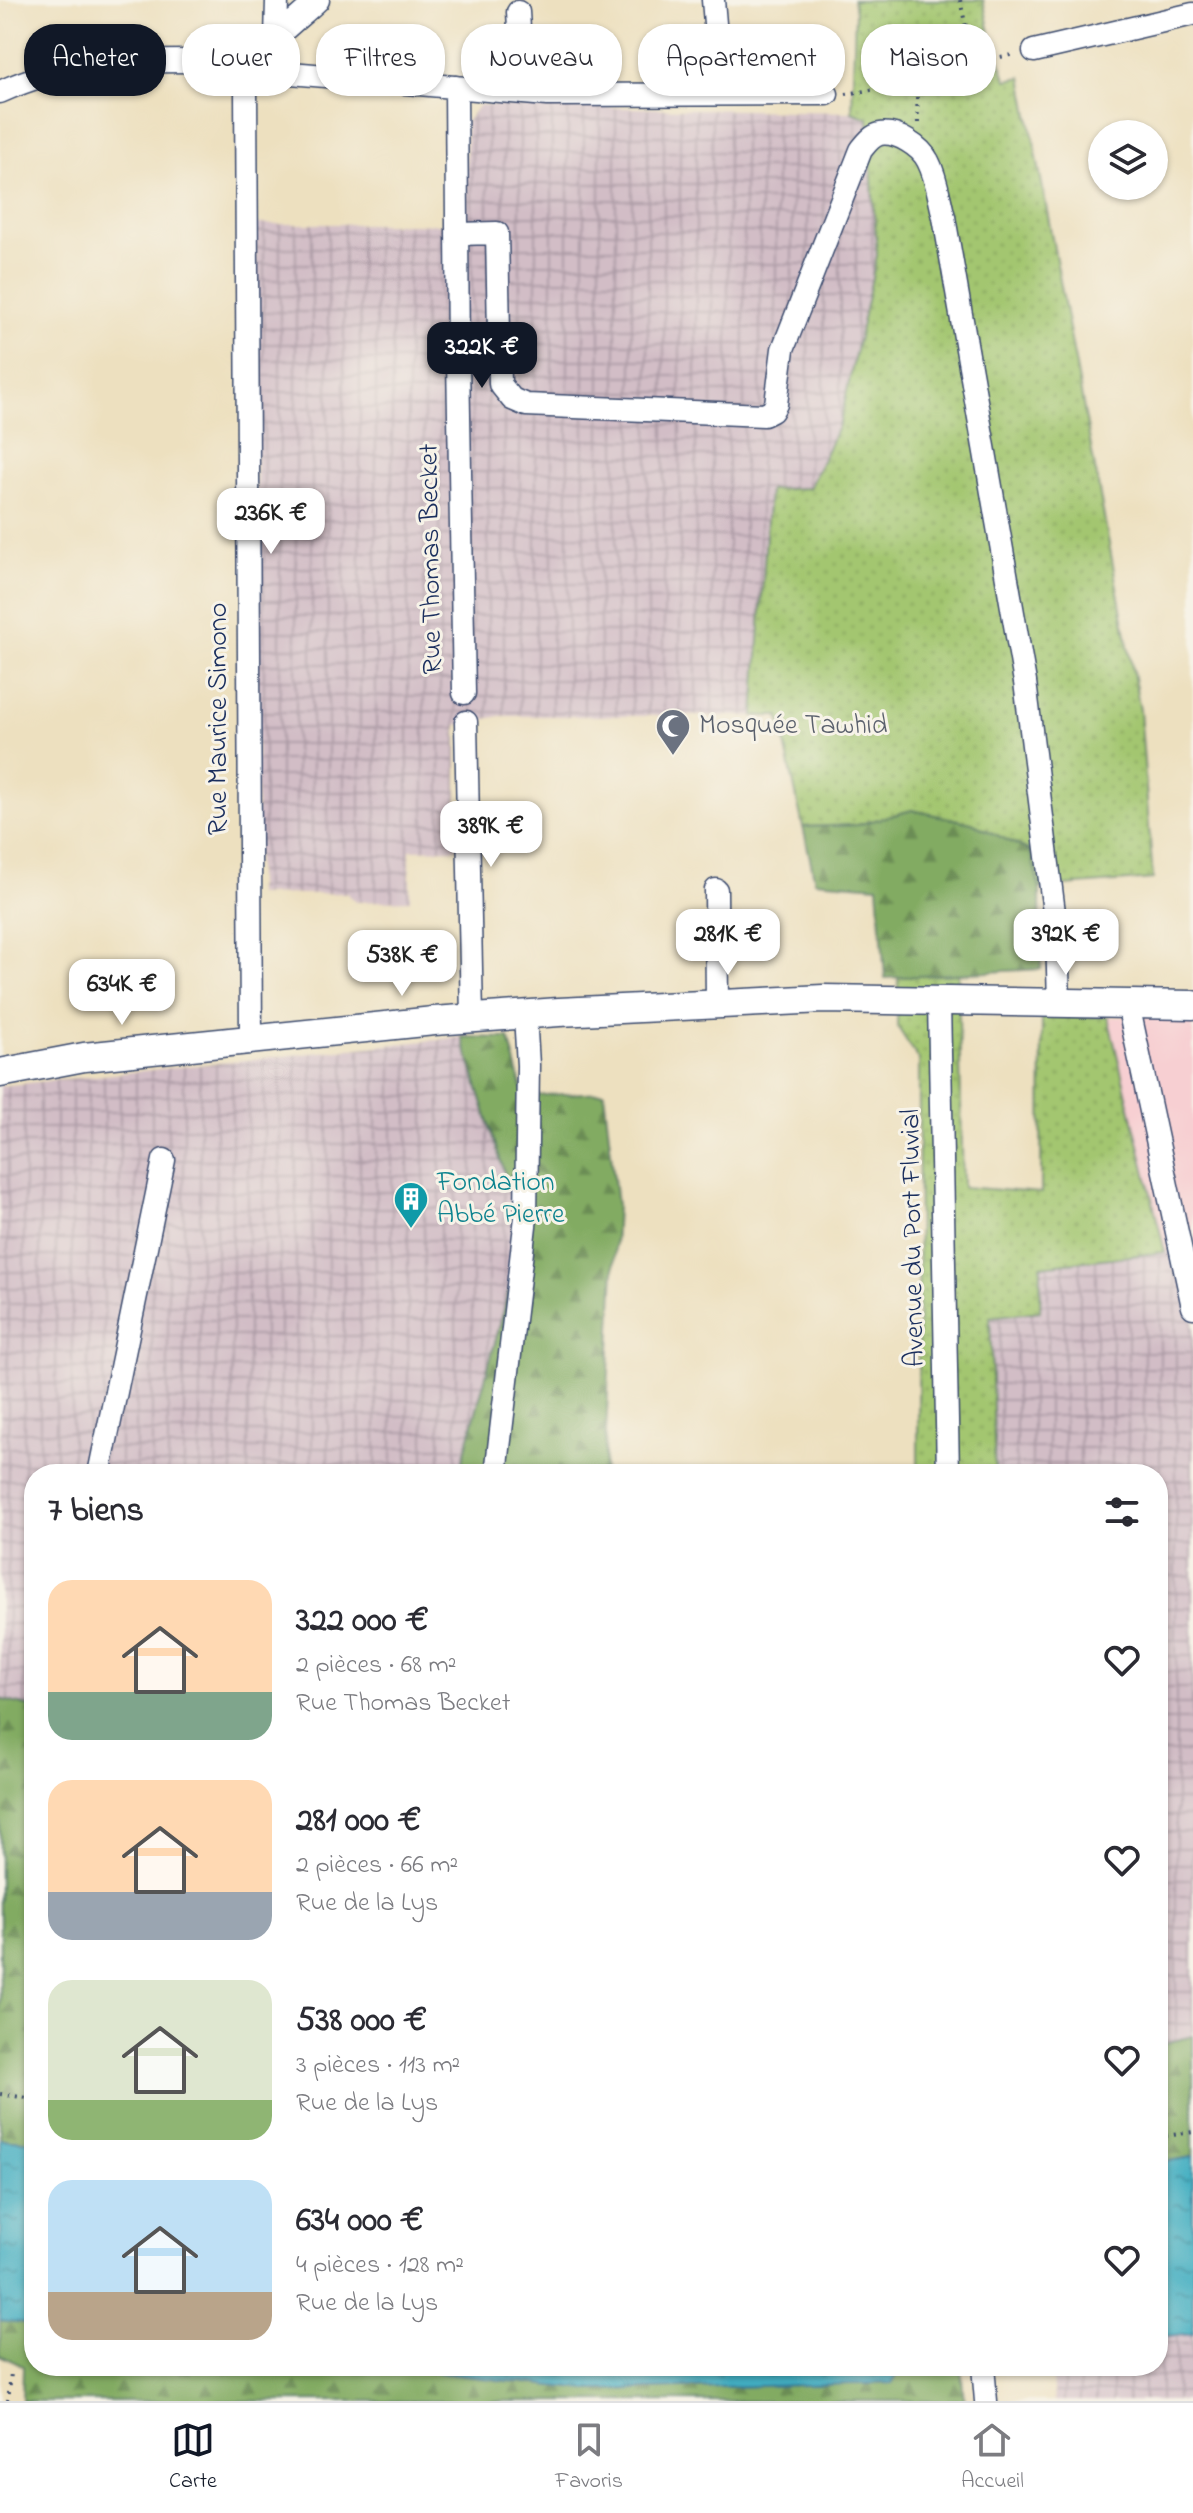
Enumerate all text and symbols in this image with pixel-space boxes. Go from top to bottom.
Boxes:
chip: Acheter [24,24,166,96]
chip: Louer [182,24,300,96]
chip: Filtres [316,24,445,96]
chip: Nouveau [461,24,622,96]
chip: Appartement [638,24,845,96]
chip: Maison [861,24,996,96]
map controls [1088,120,1168,200]
button: layers [1088,120,1168,200]
pin: 322K € [417,322,547,390]
text: 322K € [445,329,519,367]
street label: Rue Thomas Becket [409,443,455,675]
pin: 236K € [206,488,336,556]
text: 236K € [235,495,307,533]
street label: Rue Maurice Simono [199,603,240,835]
place label: Mosquée Tawhid [699,706,888,747]
mosque icon: Mosquée Tawhid [654,707,692,757]
pin: 389K € [426,801,556,869]
text: 389K € [458,808,524,846]
pin: 281K € [663,909,793,977]
pin: 392K € [1001,909,1131,977]
text: 281K € [694,916,762,954]
text: 392K € [1032,916,1100,954]
pin: 538K € [337,930,467,998]
text: 538K € [366,937,438,975]
pin: 634K € [57,959,187,1027]
text: 634K € [87,966,157,1004]
street label: Avenue du Port Fluvial [891,1109,937,1367]
place label: Fondation Abbé Pierre [436,1163,565,1236]
building icon: Fondation Abbé Pierre [392,1180,430,1230]
text: 7 biens [48,1487,144,1537]
icon: filters [1100,1490,1144,1534]
text: 322 000 € [296,1597,429,1647]
icon: home [112,1612,208,1708]
icon: heart [1100,1638,1144,1682]
text: 2 pièces · 68 m² [296,1647,456,1685]
text: Rue Thomas Becket [296,1685,511,1723]
text: 281 000 € [296,1797,421,1847]
icon: home [112,1812,208,1908]
icon: heart [1100,1838,1144,1882]
text: 2 pièces · 66 m² [296,1847,458,1885]
text: Rue de la Lys [296,1885,438,1923]
text: 538 000 € [296,1997,427,2047]
icon: home [112,2012,208,2108]
icon: heart [1100,2038,1144,2082]
text: 3 pièces · 113 m² [296,2047,460,2085]
text: Rue de la Lys [296,2085,438,2123]
text: 634 000 € [296,2197,424,2247]
icon: home [112,2212,208,2308]
icon: heart [1100,2238,1144,2282]
text: 4 pièces · 128 m² [296,2247,464,2285]
text: Rue de la Lys [296,2285,438,2323]
tab: Carte [169,2418,217,2498]
tab: Favoris [555,2418,623,2498]
tab: Accueil [961,2418,1024,2498]

